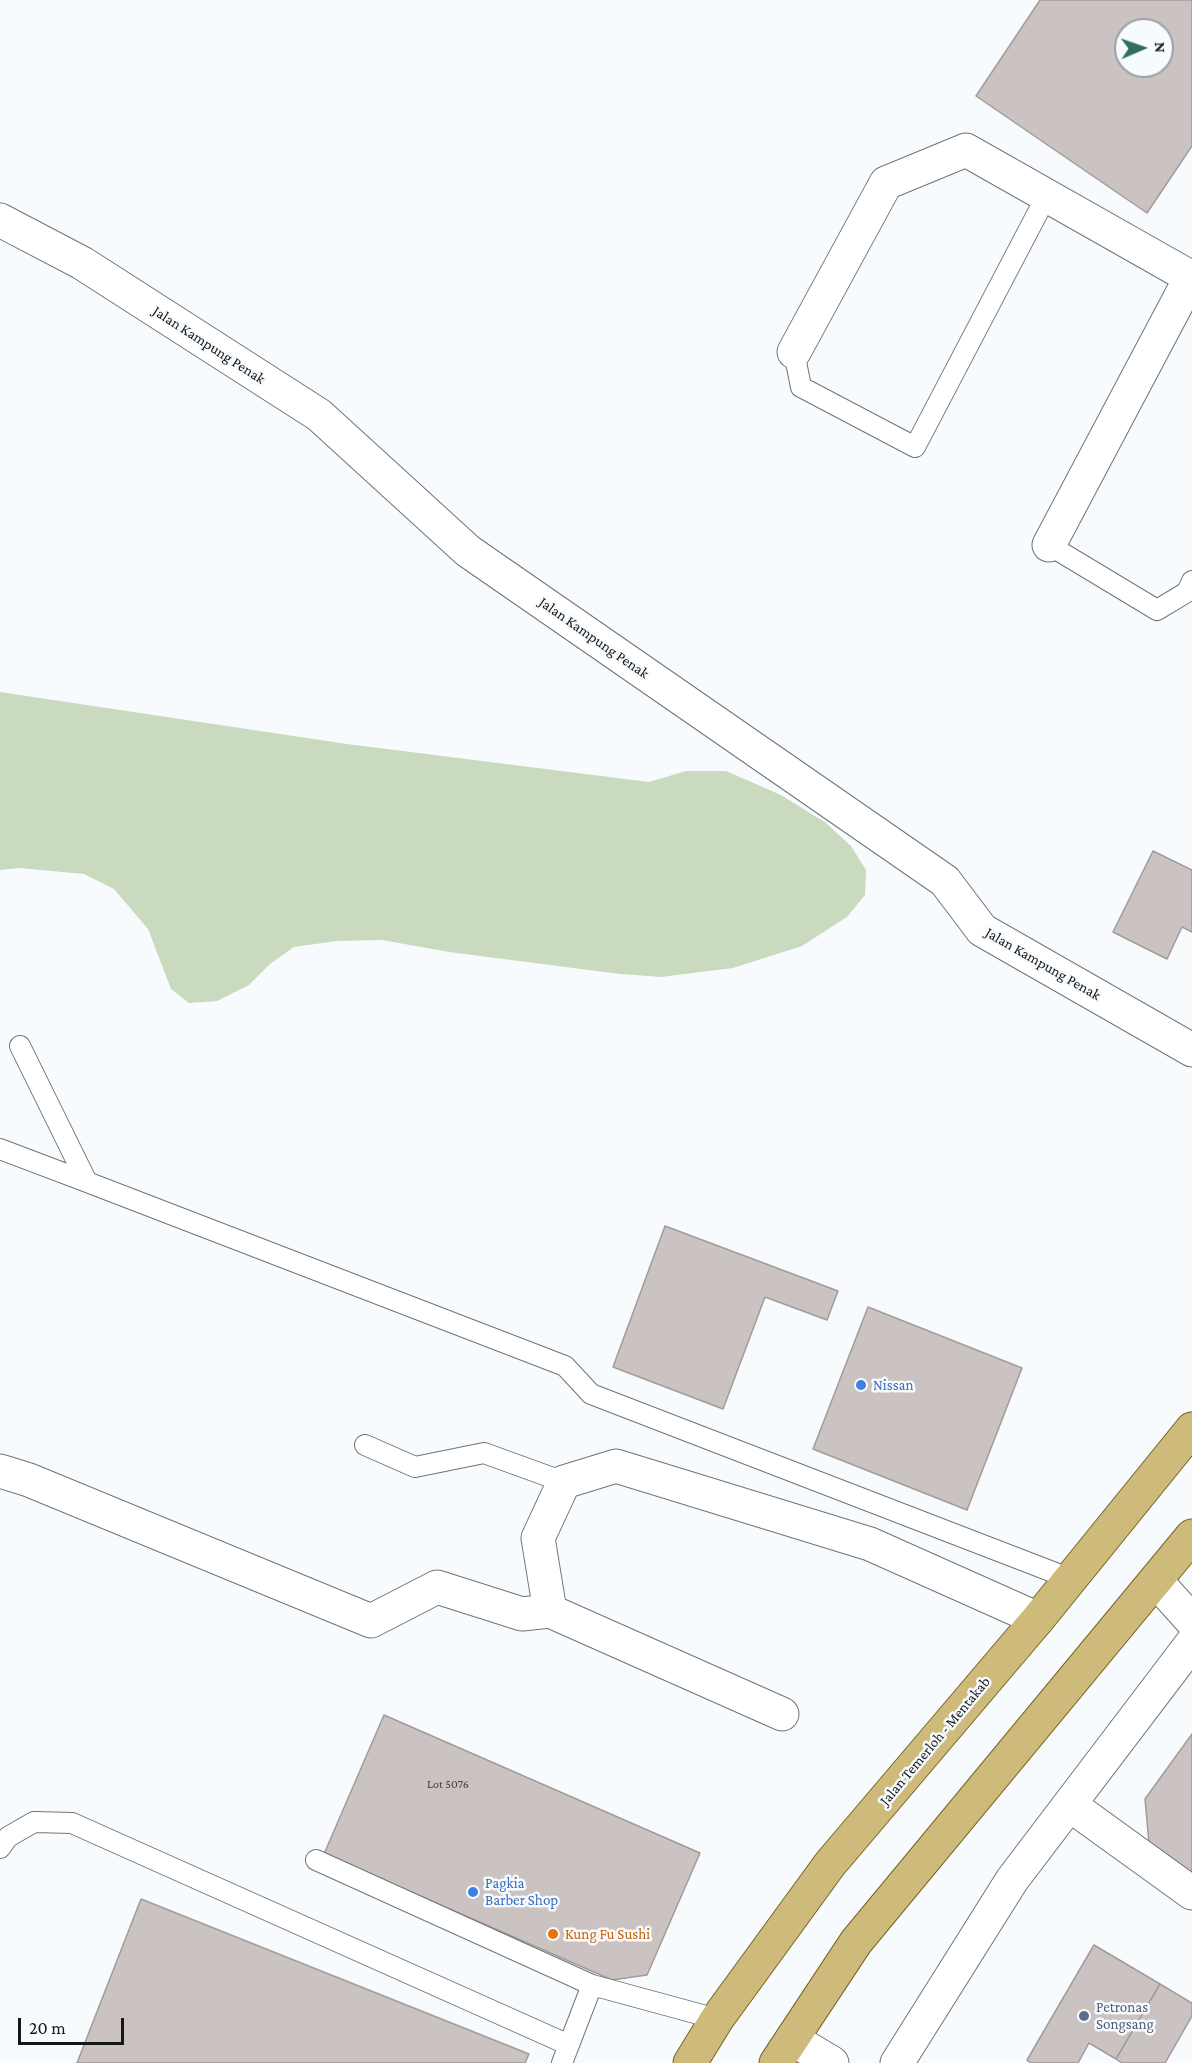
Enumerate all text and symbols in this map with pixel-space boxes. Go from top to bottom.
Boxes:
north arrow [1114,18,1174,78]
text: N [1152,42,1169,53]
street label: Jalan Kampung Penak [149,302,269,388]
street label: Jalan Kampung Penak [535,593,653,683]
street label: Jalan Kampung Penak [982,924,1104,1004]
place label: Nissan [873,1376,914,1394]
marker: Nissan [854,1378,868,1392]
street label: Jalan Temerloh - Mentakab [876,1673,994,1809]
house number: Lot 5076 [427,1777,469,1791]
place label: Pagkia Barber Shop [485,1874,558,1909]
marker: Pagkia Barber Shop [466,1885,480,1899]
place label: Kung Fu Sushi [565,1925,650,1943]
marker: Kung Fu Sushi [546,1927,560,1941]
place label: Petronas Songsang [1096,1998,1154,2033]
scale bar [21,2006,128,2044]
marker: Petronas Songsang [1077,2009,1091,2023]
text: 20 m [29,2018,66,2038]

